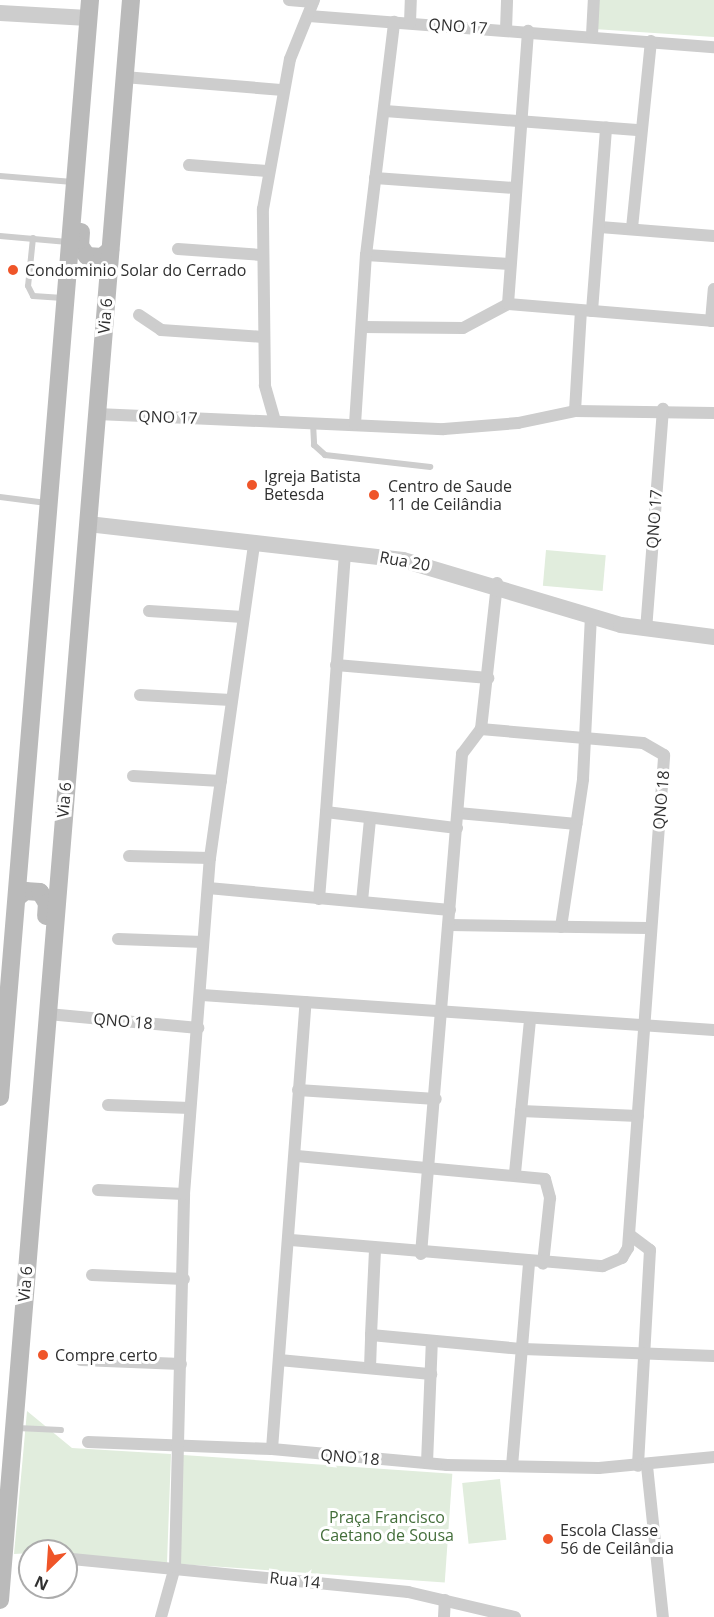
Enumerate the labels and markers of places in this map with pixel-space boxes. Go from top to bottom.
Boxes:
place label: Condominio Solar do Cerrado [25,260,246,280]
marker: Condominio Solar do Cerrado [6,263,20,277]
place label: Igreja Batista Betesda [264,466,361,504]
place label: Centro de Saude 11 de Ceilândia [388,476,512,514]
marker: Igreja Batista Betesda [245,478,259,492]
marker: Centro de Saude 11 de Ceilândia [365,486,383,504]
place label: Compre certo [55,1345,158,1365]
marker: Compre certo [36,1348,50,1362]
place label: Escola Classe 56 de Ceilândia [560,1520,674,1558]
marker: Escola Classe 56 de Ceilândia [541,1532,555,1546]

